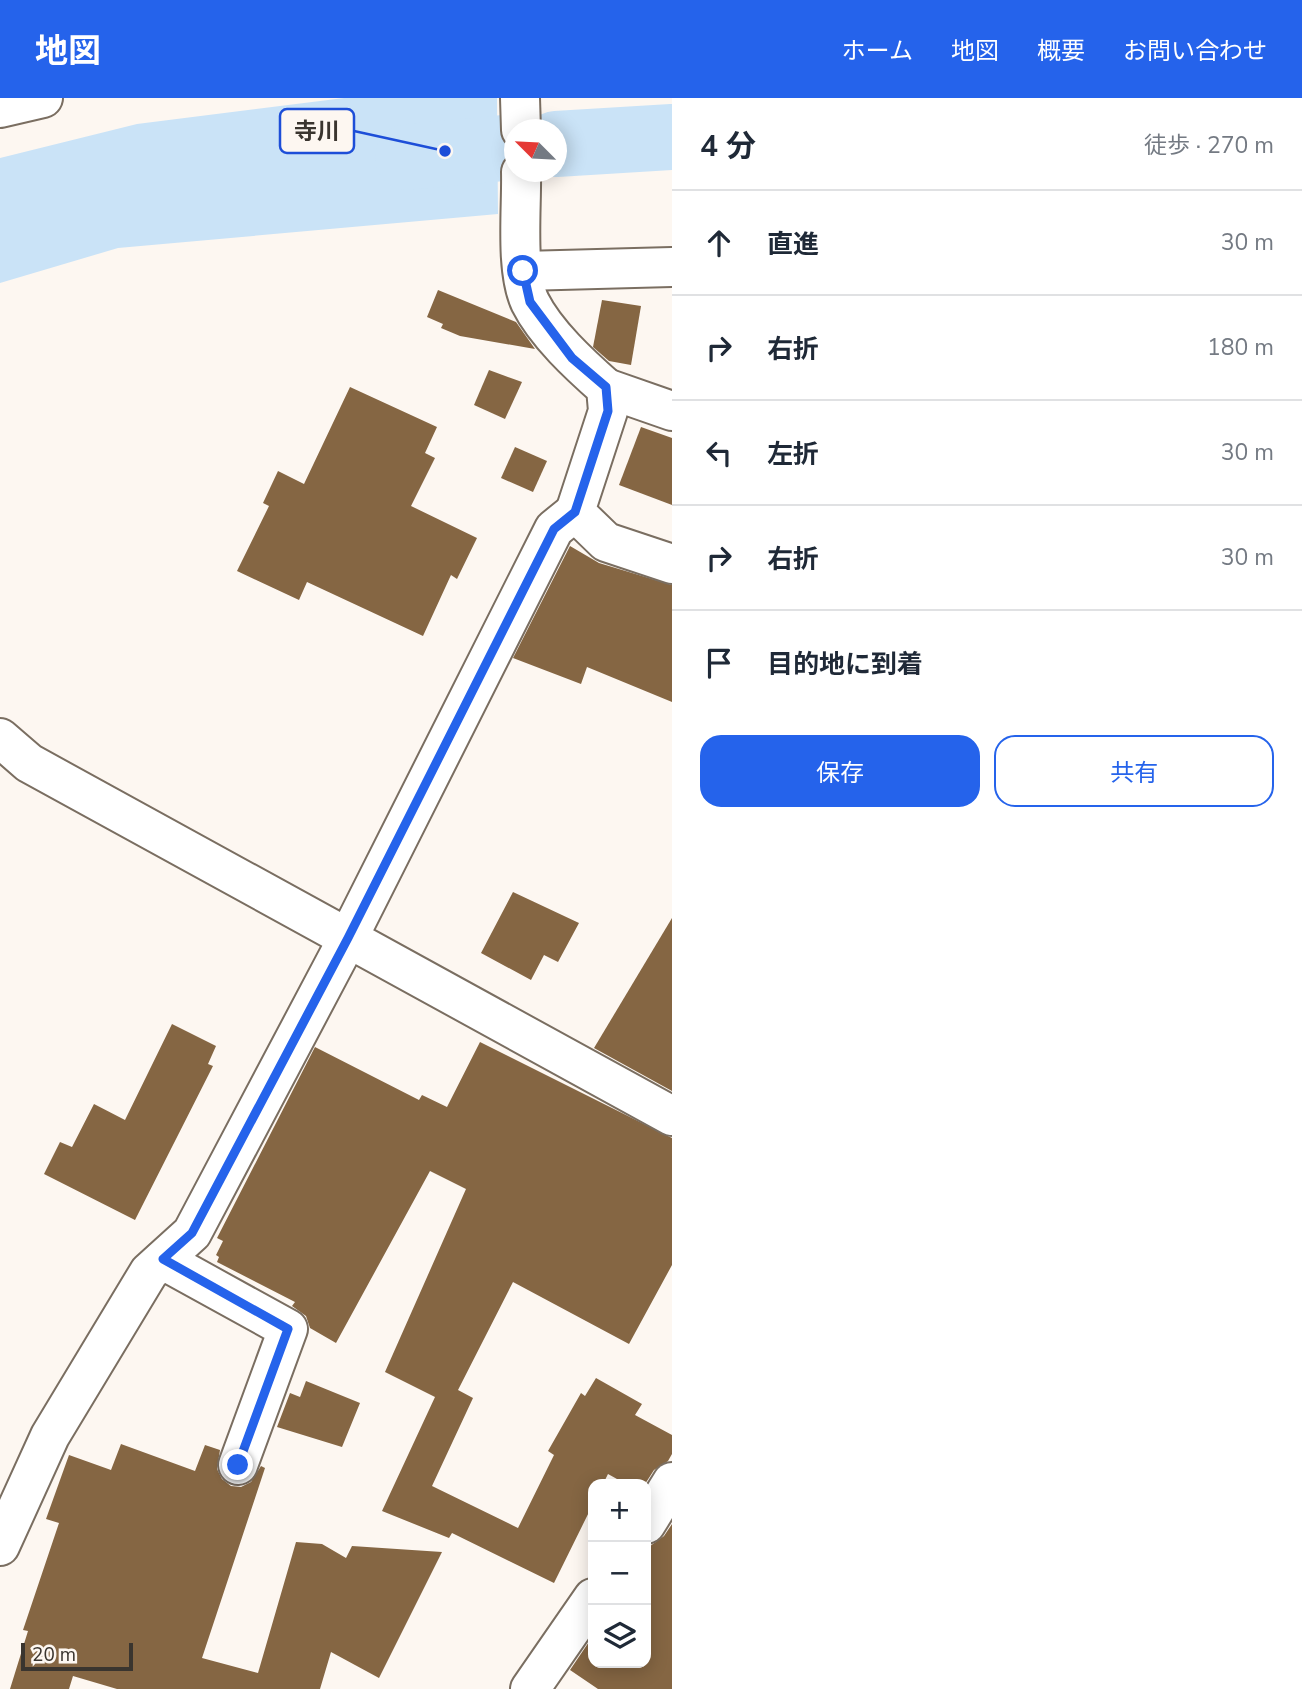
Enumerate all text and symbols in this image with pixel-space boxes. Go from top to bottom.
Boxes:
text: 地図 [35,29,101,74]
text: ホーム [842,35,913,67]
text: 地図 [951,35,999,67]
text: 概要 [1037,35,1085,67]
text: お問い合わせ [1123,35,1267,67]
callout: 寺川 [280,109,354,153]
text: 寺川 [294,116,340,147]
north arrow [504,119,567,182]
text: 4 分 [700,126,756,167]
text: 徒歩 · 270 m [1144,130,1274,161]
icon: ahead [700,224,738,262]
text: 直進 [767,227,819,262]
text: 30 m [1221,227,1274,258]
route start [507,255,538,286]
icon: right [700,329,738,367]
text: 右折 [767,332,819,367]
text: 180 m [1207,332,1274,363]
icon: left [700,434,738,472]
text: 左折 [767,437,819,472]
text: 30 m [1221,437,1274,468]
icon: right [700,539,738,577]
text: 右折 [767,542,819,577]
text: 30 m [1221,542,1274,573]
icon: arrive [700,644,738,682]
text: 目的地に到着 [767,647,923,682]
button: 保存 [700,735,980,807]
button: 共有 [994,735,1274,807]
route end [222,1449,253,1480]
map controls [588,1479,651,1668]
button: + [588,1479,651,1542]
button: − [588,1542,651,1605]
button: layers [588,1605,651,1668]
scale bar [21,1640,133,1672]
text: 20 m [32,1642,76,1668]

